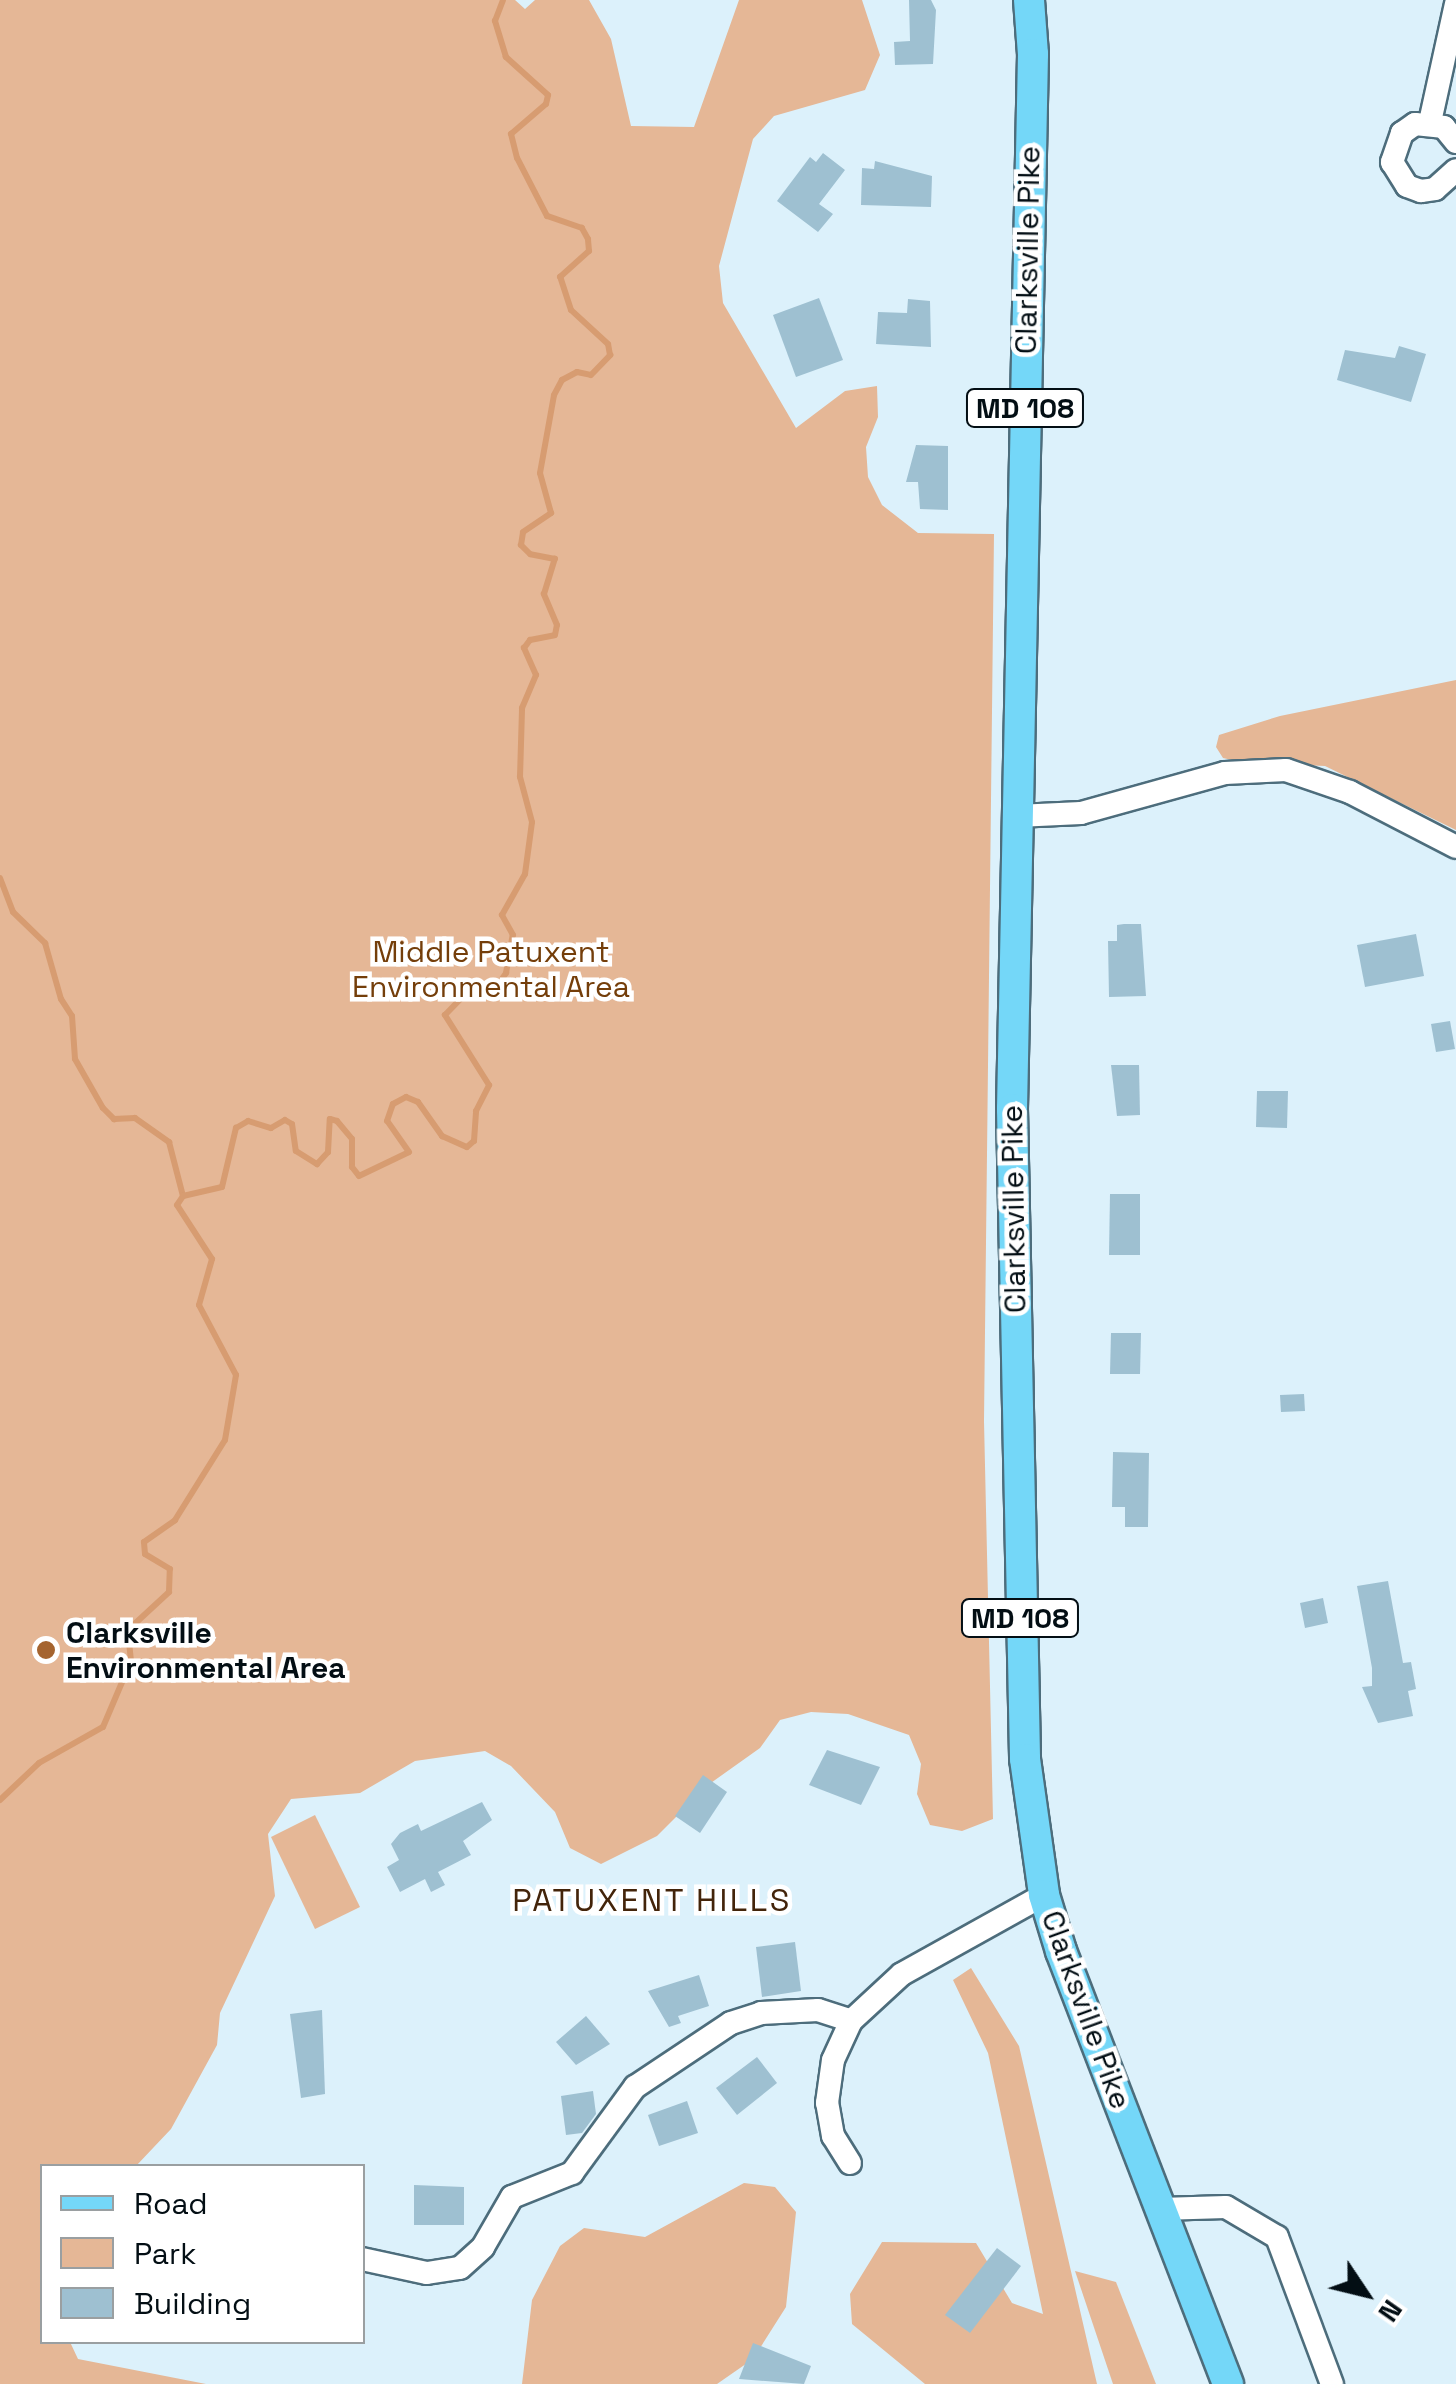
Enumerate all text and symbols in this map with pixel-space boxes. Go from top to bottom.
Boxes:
street label: Clarksville Pike [1008,146,1048,354]
road number: MD 108 [965,385,1085,431]
park label: Middle Patuxent Environmental Area [352,934,630,1004]
street label: Clarksville Pike [994,1105,1034,1313]
road number: MD 108 [960,1595,1080,1641]
place label: Clarksville Environmental Area [66,1615,346,1686]
marker: Clarksville Environmental Area [35,1639,57,1661]
district label: PATUXENT HILLS [512,1881,792,1919]
street label: Clarksville Pike [1033,1906,1139,2114]
legend [40,2164,365,2344]
text: Road [134,2184,208,2223]
text: Park [134,2234,196,2273]
north arrow [1316,2244,1416,2344]
text: Building [134,2284,251,2323]
text: N [1370,2293,1411,2329]

